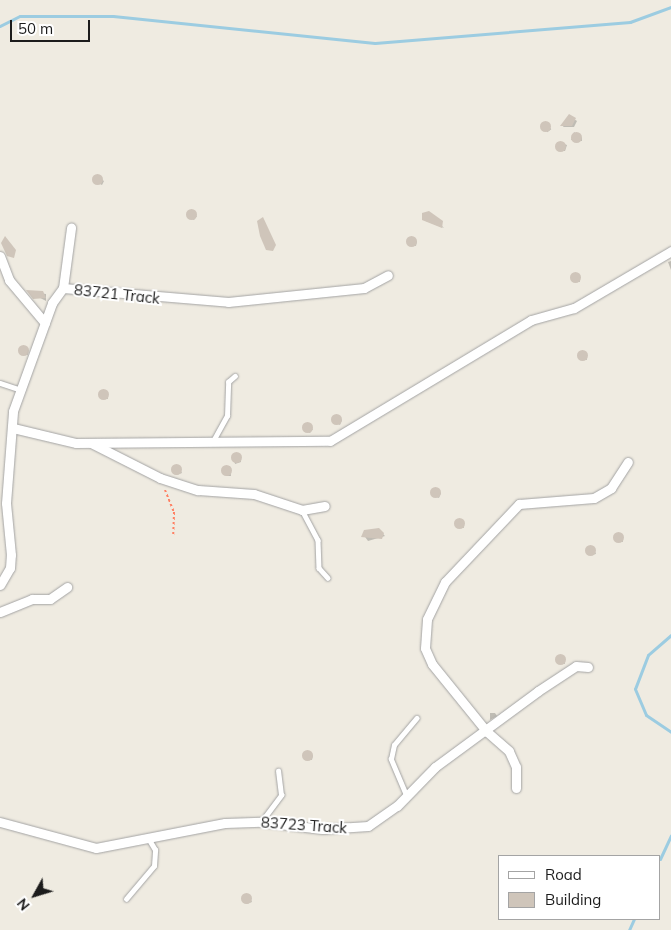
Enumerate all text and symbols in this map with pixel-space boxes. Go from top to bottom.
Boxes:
scale bar [12,10,92,42]
text: 50 m [18,19,53,38]
street label: 83721 Track [73,281,161,307]
street label: 83723 Track [260,813,348,837]
legend [498,855,661,920]
text: Road [545,865,582,884]
north arrow [10,870,60,920]
text: Building [545,890,601,909]
text: N [13,895,34,914]

